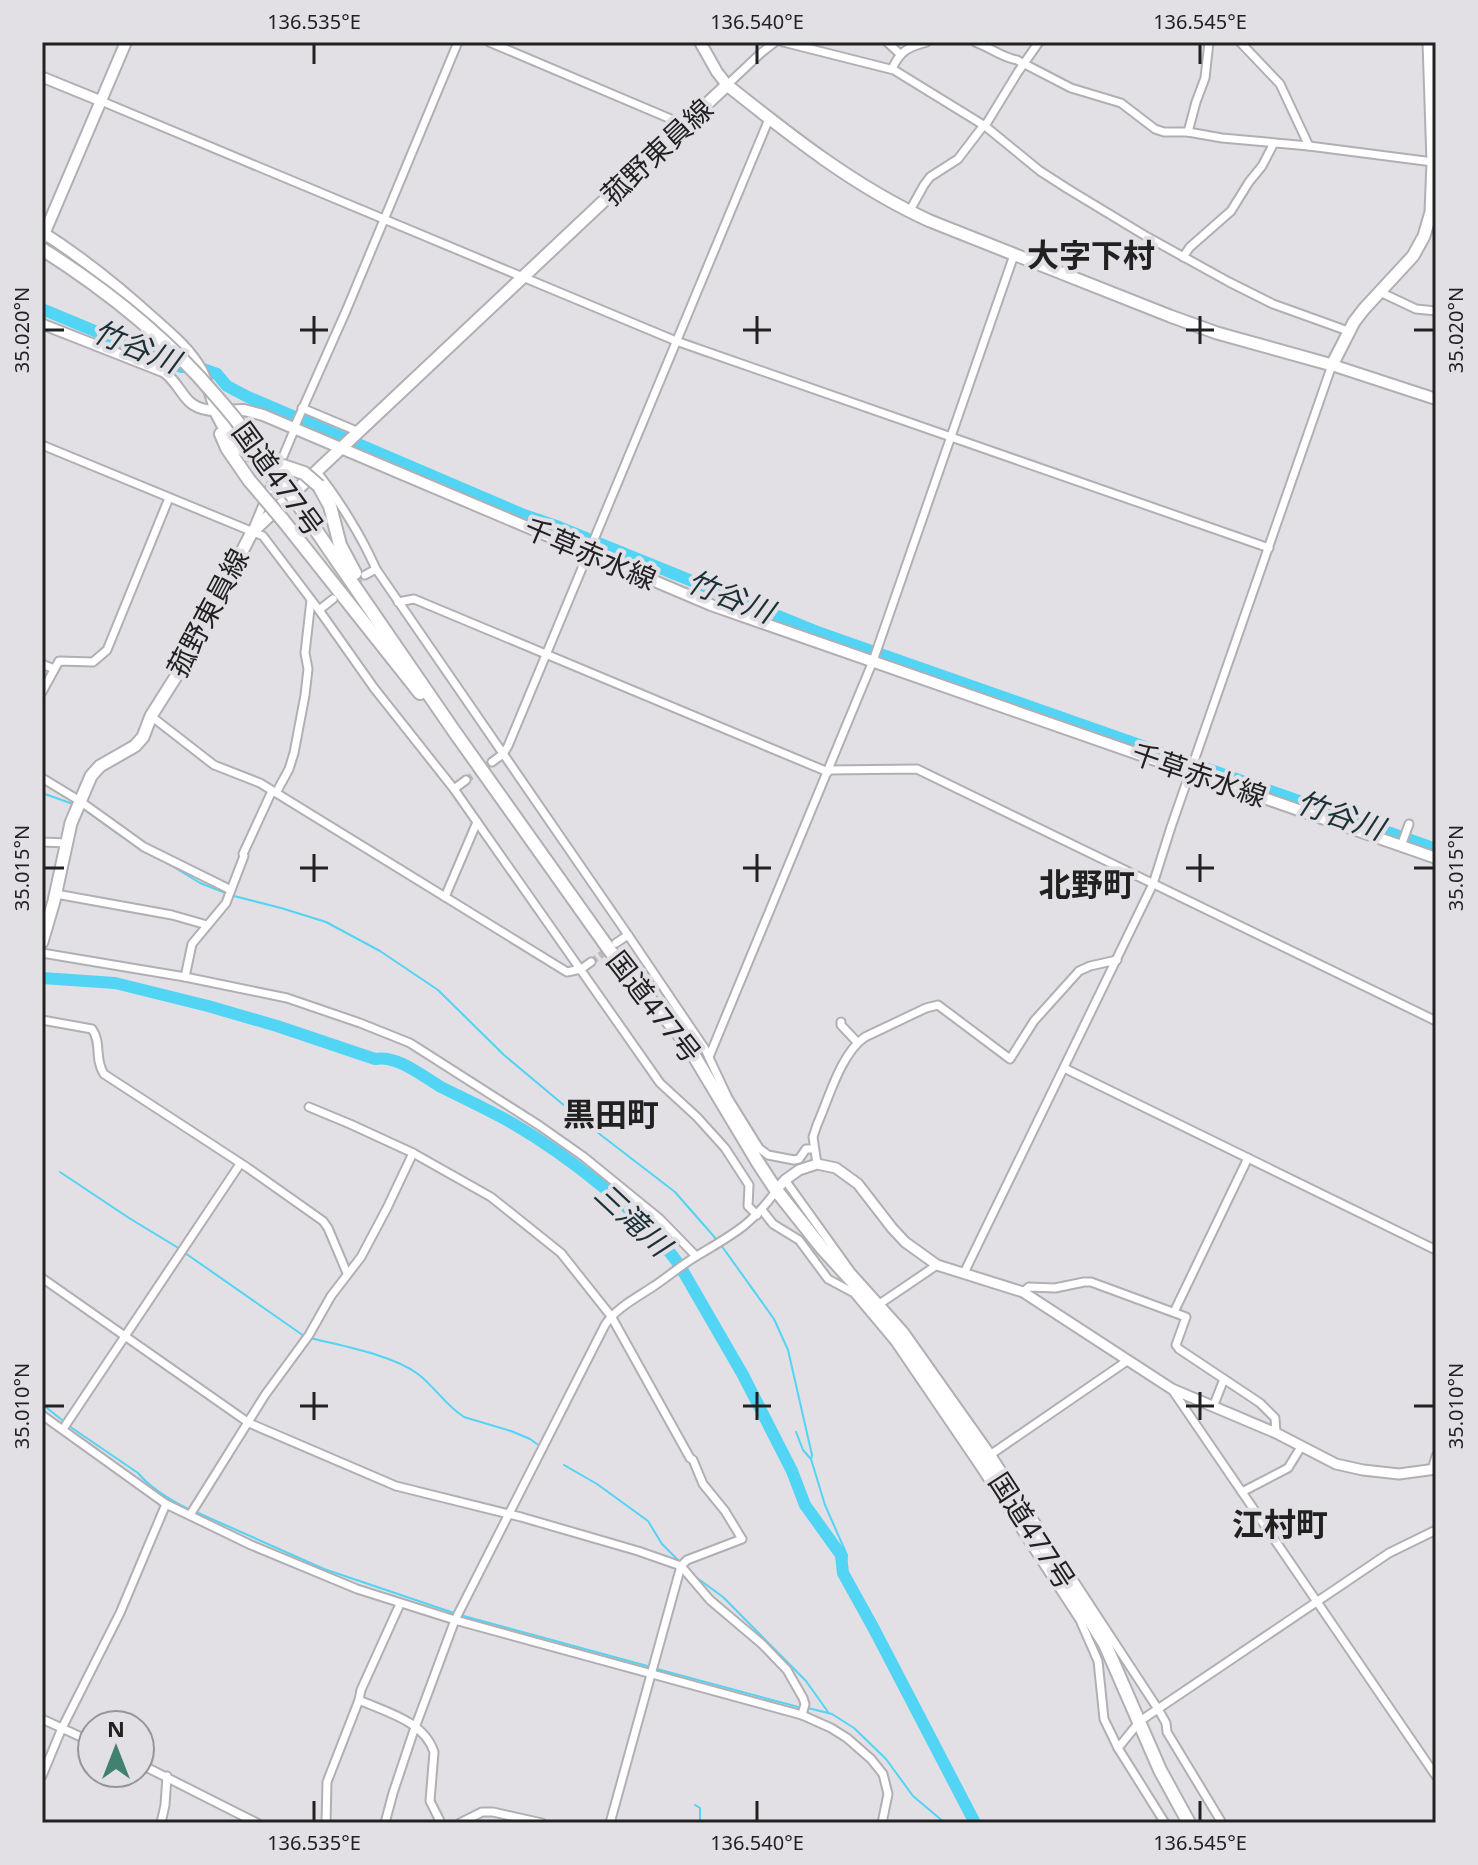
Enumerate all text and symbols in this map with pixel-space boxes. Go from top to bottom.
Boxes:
text: 136.535°E [267,8,361,35]
text: 136.540°E [710,8,804,35]
text: 136.545°E [1153,8,1247,35]
street label: 菰野東員線 [592,90,720,213]
district label: 大字下村 [1027,233,1155,276]
text: 35.020°N [8,287,35,373]
text: 35.020°N [1442,287,1469,373]
water label: 竹谷川 [87,310,189,383]
street label: 国道477号 [225,414,333,543]
street label: 千草赤水線 [519,508,662,598]
street label: 菰野東員線 [157,542,257,683]
water label: 竹谷川 [681,560,783,633]
street label: 千草赤水線 [1127,733,1272,815]
water label: 竹谷川 [1291,781,1393,850]
text: 35.015°N [8,825,35,911]
text: 35.015°N [1442,825,1469,911]
district label: 北野町 [1039,862,1135,905]
street label: 国道477号 [599,943,710,1070]
district label: 黒田町 [563,1092,659,1135]
water label: 三滝川 [586,1173,682,1267]
text: 35.010°N [8,1363,35,1449]
text: 35.010°N [1442,1363,1469,1449]
street label: 国道477号 [981,1465,1085,1596]
district label: 江村町 [1232,1502,1328,1545]
north arrow [76,1709,156,1789]
text: N [107,1713,125,1743]
text: 136.535°E [267,1829,361,1856]
text: 136.540°E [710,1829,804,1856]
text: 136.545°E [1153,1829,1247,1856]

